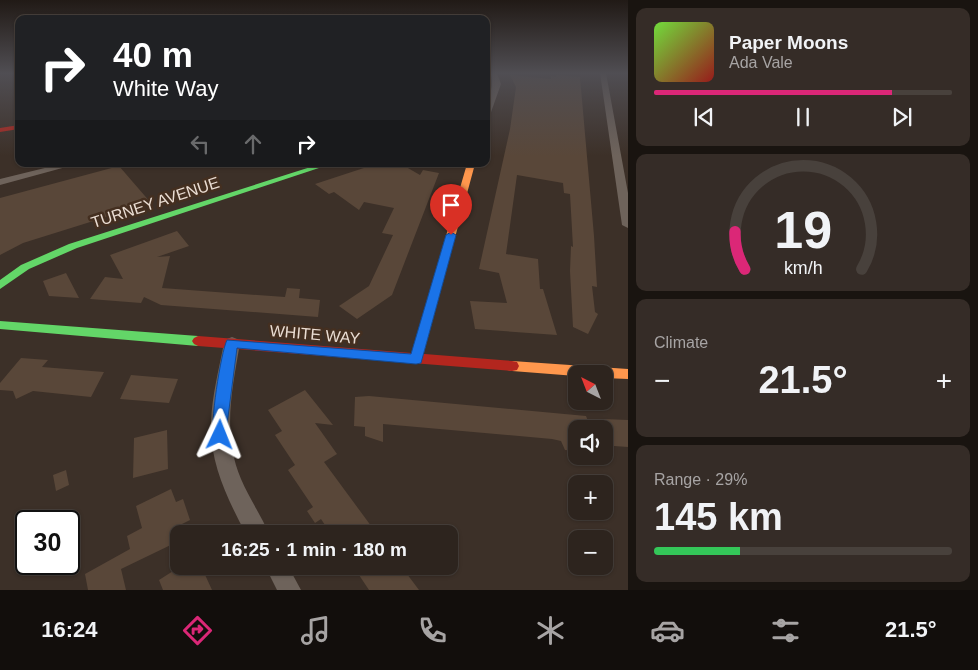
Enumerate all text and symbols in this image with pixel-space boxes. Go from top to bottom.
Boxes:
text: Paper Moons [729,32,848,53]
icon: right [30,35,95,100]
text: 40 m [113,35,193,74]
text: Ada Vale [729,54,793,71]
text: White Way [113,76,219,101]
icon: previous [690,103,718,131]
icon: pause [789,103,817,131]
icon: next [888,103,916,131]
icon: left [186,130,214,158]
icon: ahead [239,130,267,158]
icon: right [292,130,320,158]
street label: TURNEY AVENUE [89,174,221,231]
pin [430,184,472,235]
icon: arrive [437,191,465,219]
text: 19 [774,201,832,259]
text: km/h [784,258,822,278]
street label: WHITE WAY [269,322,361,347]
text: Climate [654,334,708,351]
text: 21.5° [758,359,848,401]
north arrow [568,365,612,410]
map controls [568,365,613,575]
text: − [654,365,670,396]
text: + [936,365,952,396]
position arrow [193,408,245,460]
button: sound [568,420,613,465]
text: Range · 29% [654,471,747,488]
button: + [568,475,613,520]
text: 145 km [654,496,783,538]
speed limit sign: 30 [15,510,80,575]
button: − [568,530,613,575]
text: 16:25 · 1 min · 180 m [221,539,407,560]
icon: directions [180,613,215,648]
icon: music [298,613,333,648]
icon: phone [415,613,450,648]
icon: climate [533,613,568,648]
icon: car [650,613,685,648]
icon: filters [768,613,803,648]
text: 16:24 [41,617,98,642]
text: 21.5° [885,617,937,642]

